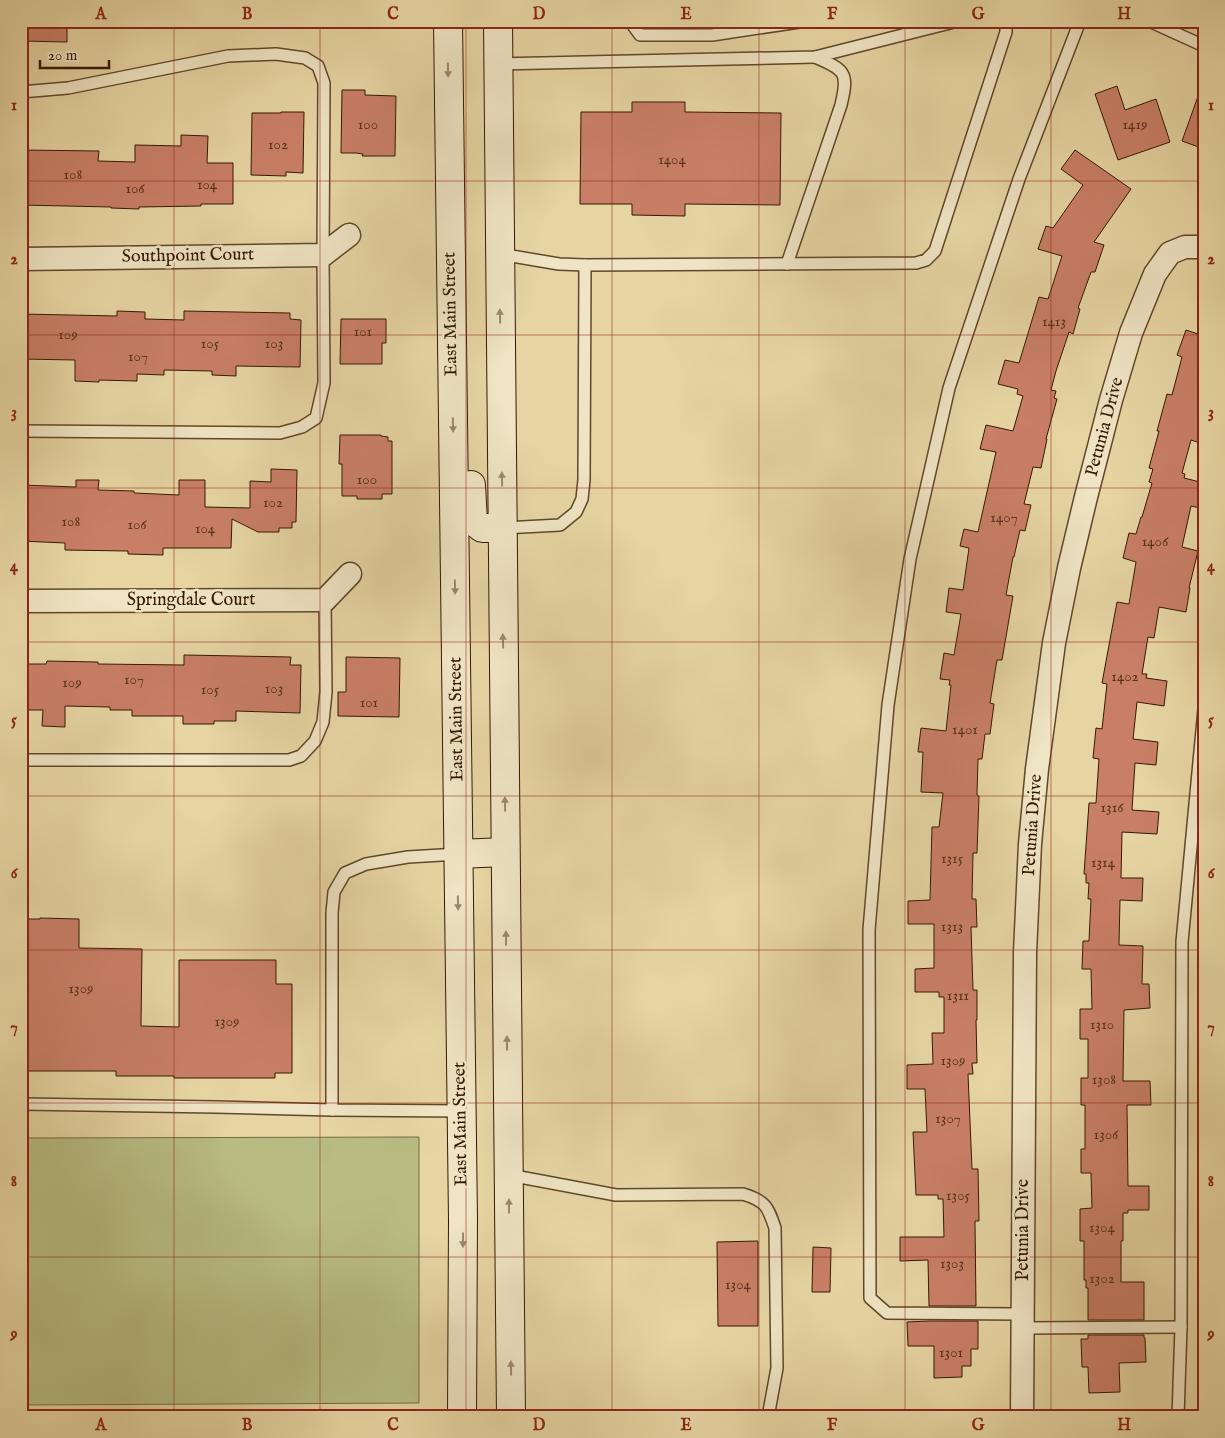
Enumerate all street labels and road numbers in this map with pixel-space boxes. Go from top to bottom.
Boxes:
street label: Southpoint Court [122,243,254,269]
street label: East Main Street [438,252,464,376]
street label: Petunia Drive [1081,375,1129,479]
street label: Springdale Court [127,589,255,612]
street label: East Main Street [444,657,470,781]
street label: Petunia Drive [1018,773,1048,877]
street label: East Main Street [448,1062,474,1186]
street label: Petunia Drive [1012,1179,1035,1281]

